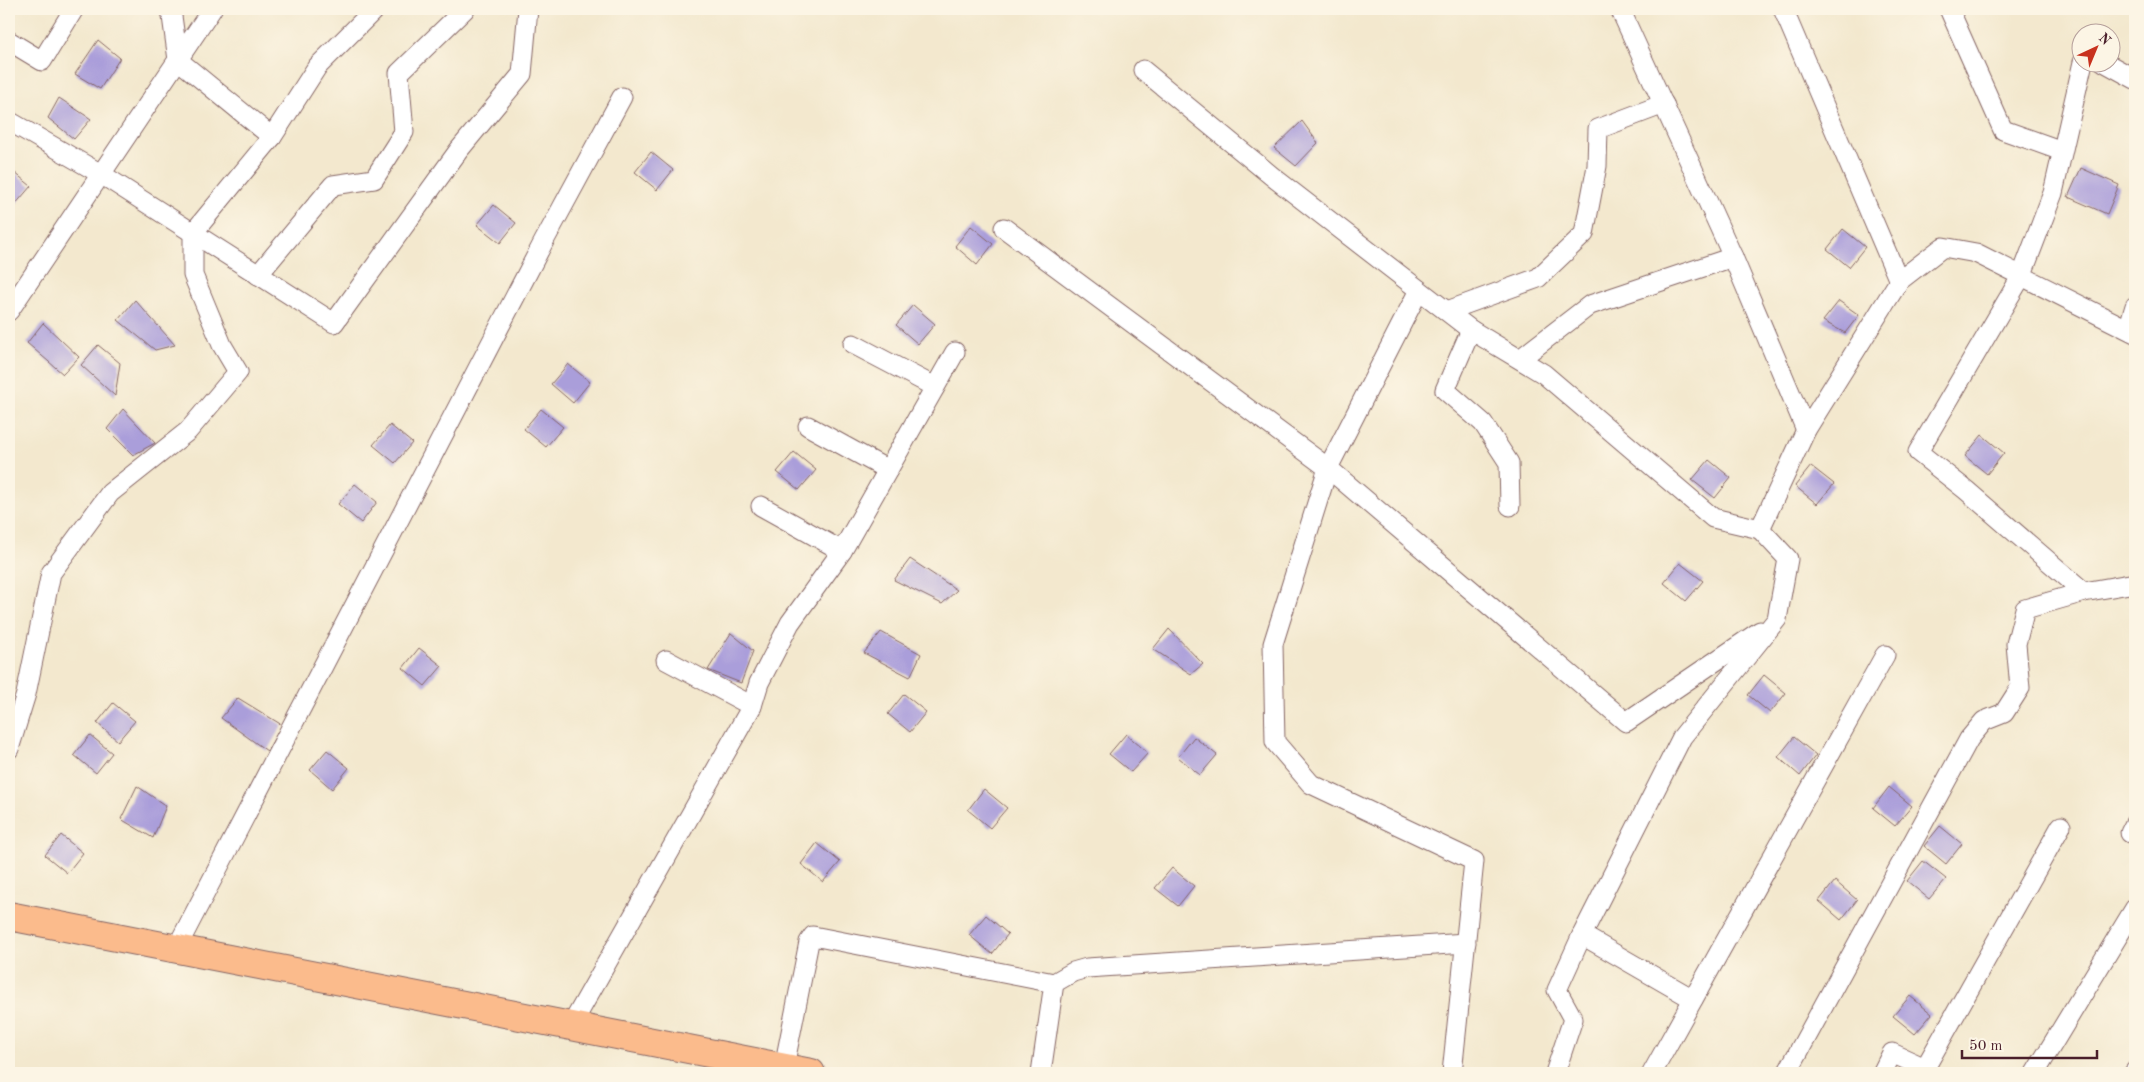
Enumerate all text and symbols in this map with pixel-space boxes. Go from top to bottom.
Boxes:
north arrow [2072,22,2122,72]
text: N [2096,31,2113,48]
scale bar [1962,1027,2096,1059]
text: 50 m [1969,1039,2003,1054]

